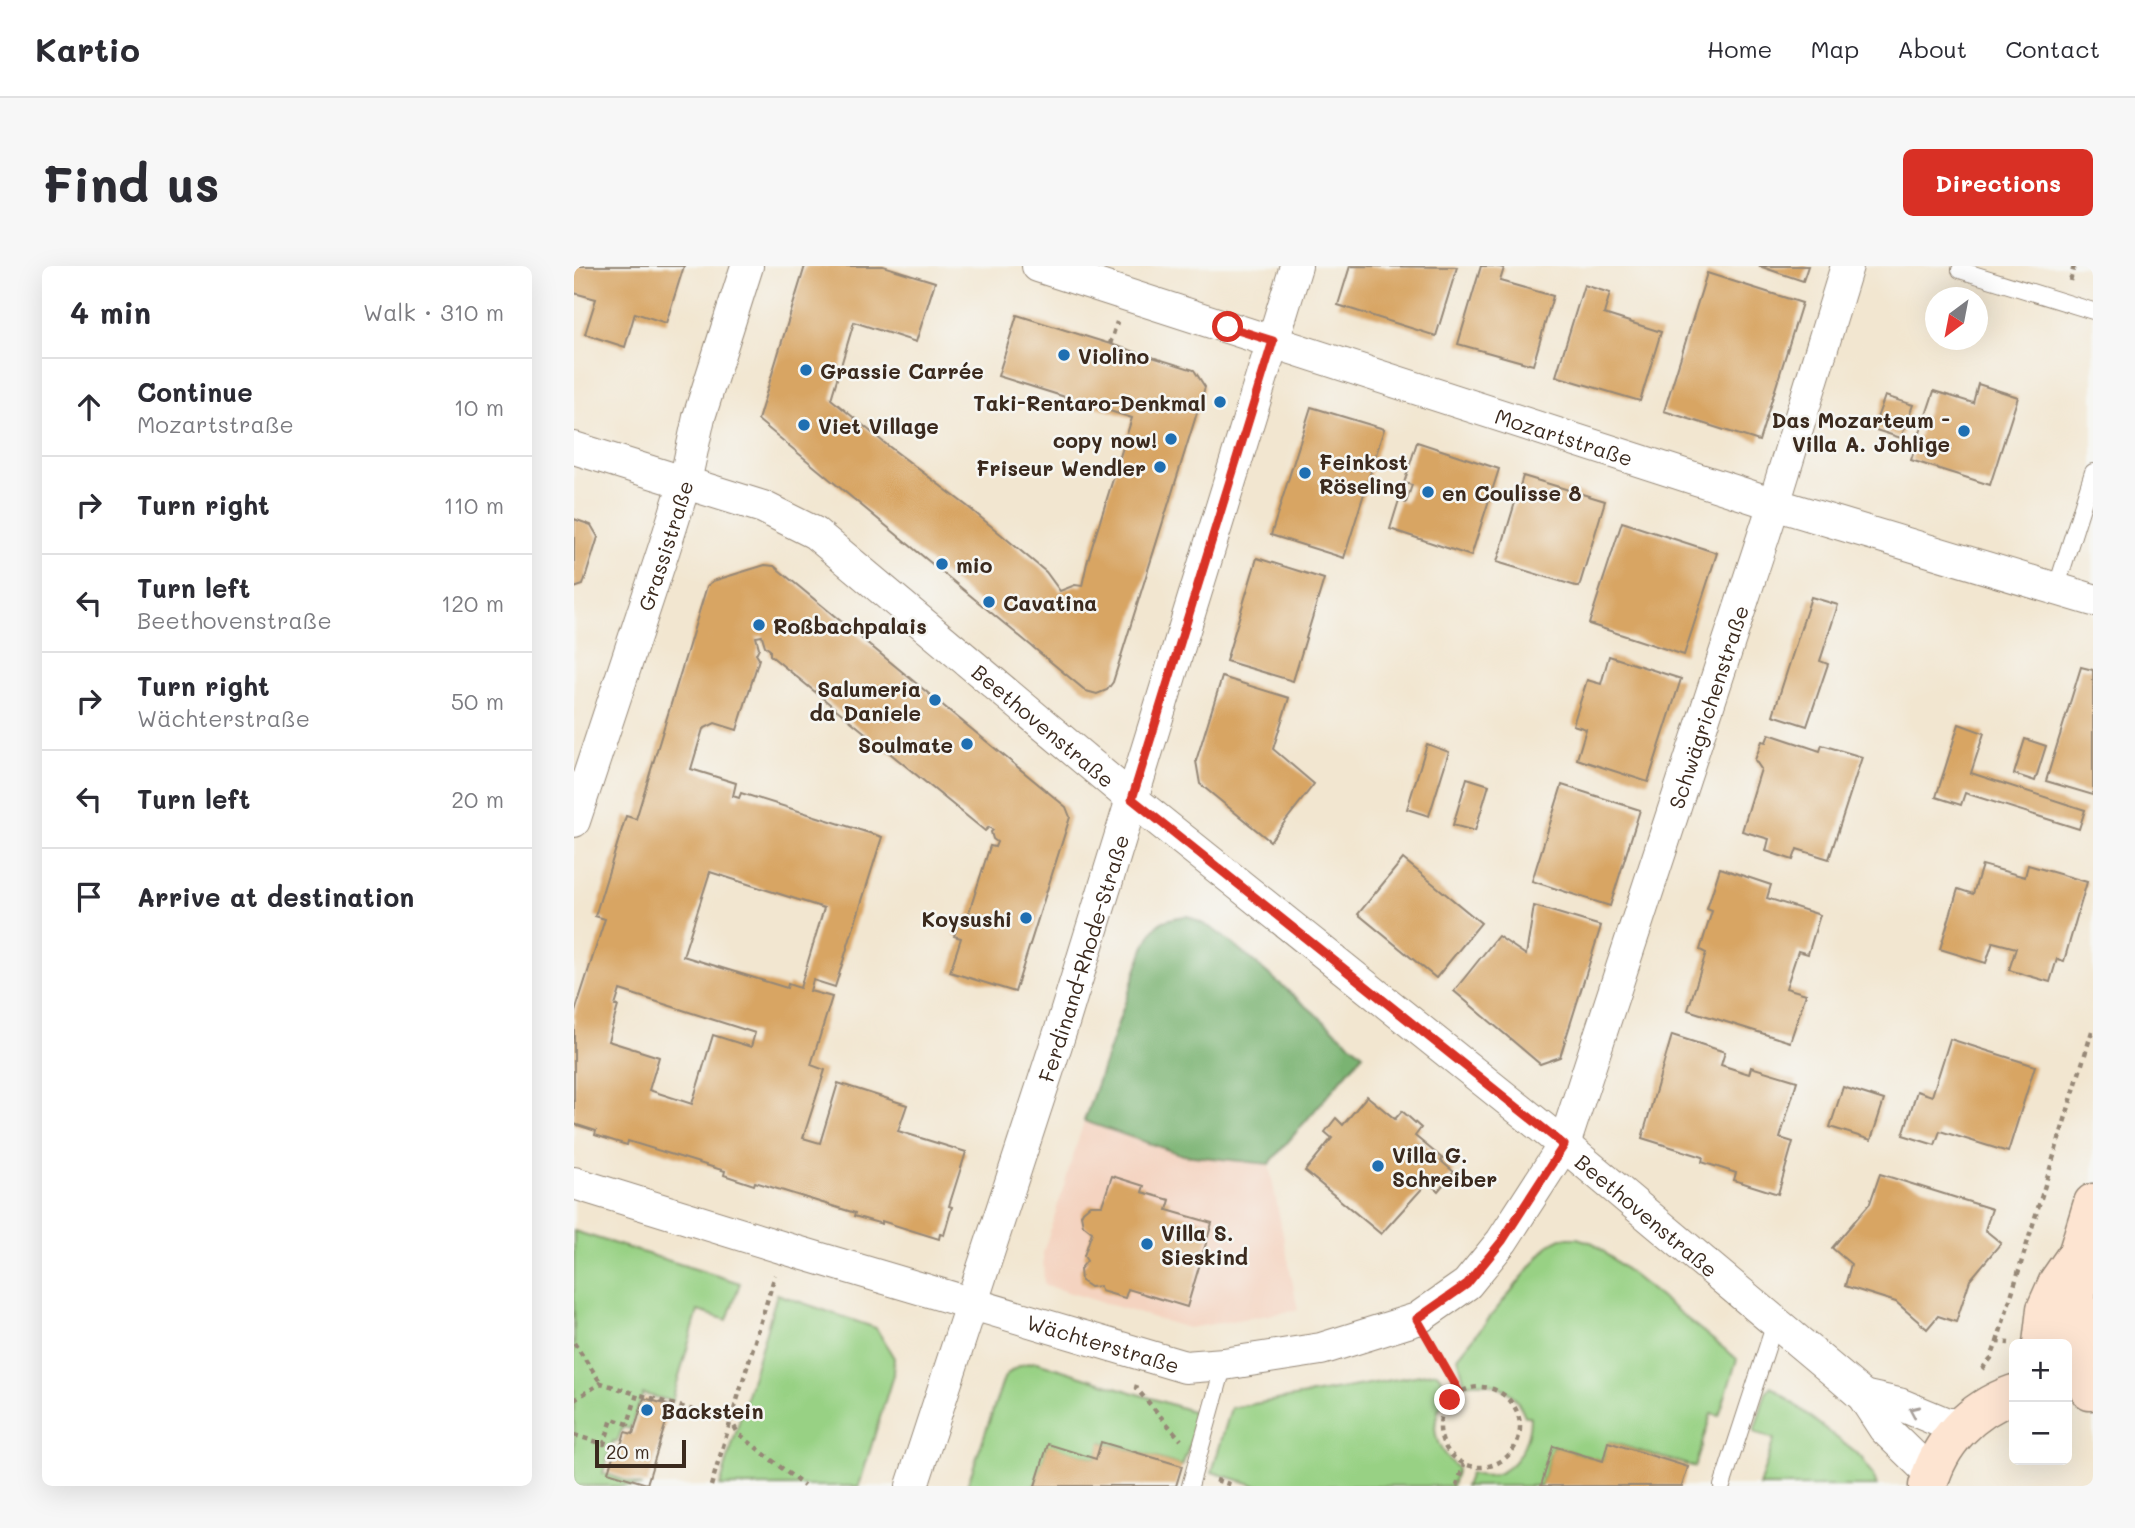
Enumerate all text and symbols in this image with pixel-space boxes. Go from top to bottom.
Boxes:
text: Kartio [35,27,140,70]
text: Home [1707,33,1772,64]
text: Map [1810,33,1859,64]
text: About [1897,33,1967,64]
text: Contact [2005,33,2100,64]
button: Directions [1903,149,2093,216]
text: Find us [42,151,220,214]
north arrow [1925,287,1988,350]
text: 4 min [70,292,151,332]
text: Walk · 310 m [363,297,504,327]
route start [1212,311,1243,342]
place label: Violino [1078,342,1150,369]
marker: Violino [1056,347,1072,363]
place label: Grassie Carrée [820,357,984,384]
marker: Grassie Carrée [798,362,814,378]
text: Continue [137,375,253,409]
icon: ahead [70,388,108,426]
place label: Taki-Rentaro-Denkmal [973,389,1206,416]
text: 10 m [454,392,504,422]
marker: Taki-Rentaro-Denkmal [1212,394,1228,410]
street label: Mozartstraße [1492,401,1636,471]
place label: Das Mozarteum - Villa A. Johlige [1772,406,1950,457]
text: Mozartstraße [137,409,294,439]
place label: Viet Village [818,412,939,439]
marker: Viet Village [796,417,812,433]
marker: Das Mozarteum - Villa A. Johlige [1956,423,1972,439]
place label: copy now! [1053,426,1157,454]
marker: copy now! [1163,431,1179,447]
place label: Feinkost Röseling [1319,448,1408,499]
place label: Friseur Wendler [976,454,1146,481]
marker: Friseur Wendler [1152,459,1168,475]
marker: Feinkost Röseling [1297,465,1313,481]
street label: Grassistraße [631,477,698,614]
place label: en Coulisse 8 [1442,479,1582,506]
marker: en Coulisse 8 [1420,484,1436,500]
icon: right [70,486,108,524]
text: Turn right [137,488,270,522]
text: 110 m [444,490,504,520]
place label: mio [956,551,993,578]
marker: mio [934,556,950,572]
text: Turn left [137,571,250,605]
icon: left [70,584,108,622]
text: 120 m [441,588,504,618]
place label: Cavatina [1003,589,1097,616]
marker: Cavatina [981,594,997,610]
street label: Schwägrichenstraße [1662,601,1754,812]
text: Beethovenstraße [137,605,332,635]
place label: Roßbachpalais [773,612,927,639]
marker: Roßbachpalais [751,617,767,633]
street label: Beethovenstraße [967,658,1121,793]
text: Turn right [137,669,270,703]
place label: Salumeria da Daniele [809,675,921,726]
icon: right [70,682,108,720]
text: 50 m [451,686,504,716]
marker: Salumeria da Daniele [927,692,943,708]
text: Wächterstraße [137,703,310,733]
place label: Soulmate [858,731,953,758]
marker: Soulmate [959,736,975,752]
icon: left [70,780,108,818]
text: Turn left [137,782,250,816]
text: 20 m [451,784,504,814]
street label: Ferdinand-Rhode-Straße [1031,831,1134,1085]
icon: arrive [70,878,108,916]
text: Arrive at destination [137,880,414,914]
place label: Koysushi [922,905,1012,933]
marker: Koysushi [1018,910,1034,926]
place label: Villa G. Schreiber [1392,1141,1497,1192]
street label: Beethovenstraße [1570,1147,1724,1282]
marker: Villa G. Schreiber [1370,1158,1386,1174]
place label: Villa S. Sieskind [1161,1219,1248,1270]
marker: Villa S. Sieskind [1139,1236,1155,1252]
street label: Wächterstraße [1024,1307,1183,1378]
map controls [2009,1339,2072,1465]
button: + [2009,1339,2072,1402]
route end [1434,1384,1465,1415]
place label: Backstein [661,1397,764,1424]
marker: Backstein [639,1402,655,1418]
button: − [2009,1402,2072,1465]
one-way arrow [1909,1405,1921,1419]
scale bar [595,1437,686,1469]
text: 20 m [606,1439,650,1464]

